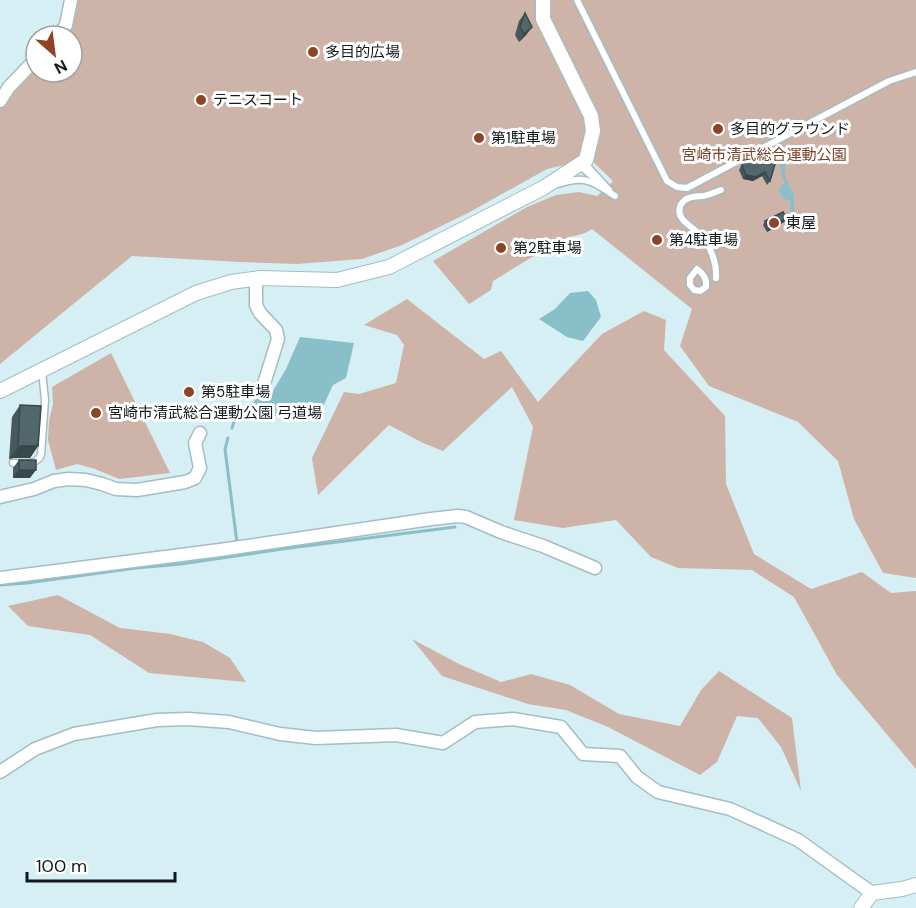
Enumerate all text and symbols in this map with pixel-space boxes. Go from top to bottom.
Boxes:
north arrow [24,24,84,84]
place label: 多目的広場 [325,42,400,62]
marker: 多目的広場 [306,45,320,59]
text: N [51,55,71,79]
place label: テニスコート [213,90,303,110]
marker: テニスコート [194,93,208,107]
place label: 多目的グラウンド [730,119,850,139]
marker: 多目的グラウンド [711,122,725,136]
place label: 第1駐車場 [491,128,556,148]
marker: 第1駐車場 [472,131,486,145]
park label: 宮崎市清武総合運動公園 [681,145,847,165]
place label: 東屋 [786,213,816,233]
marker: 東屋 [767,216,781,230]
place label: 第4駐車場 [669,230,738,250]
marker: 第4駐車場 [650,233,664,247]
place label: 第2駐車場 [513,238,582,258]
marker: 第2駐車場 [494,241,508,255]
place label: 第5駐車場 [201,382,270,402]
marker: 第5駐車場 [182,385,196,399]
place label: 宮崎市清武総合運動公園 弓道場 [108,403,322,423]
marker: 宮崎市清武総合運動公園 弓道場 [89,406,103,420]
scale bar [27,845,176,883]
text: 100 m [36,854,87,878]

